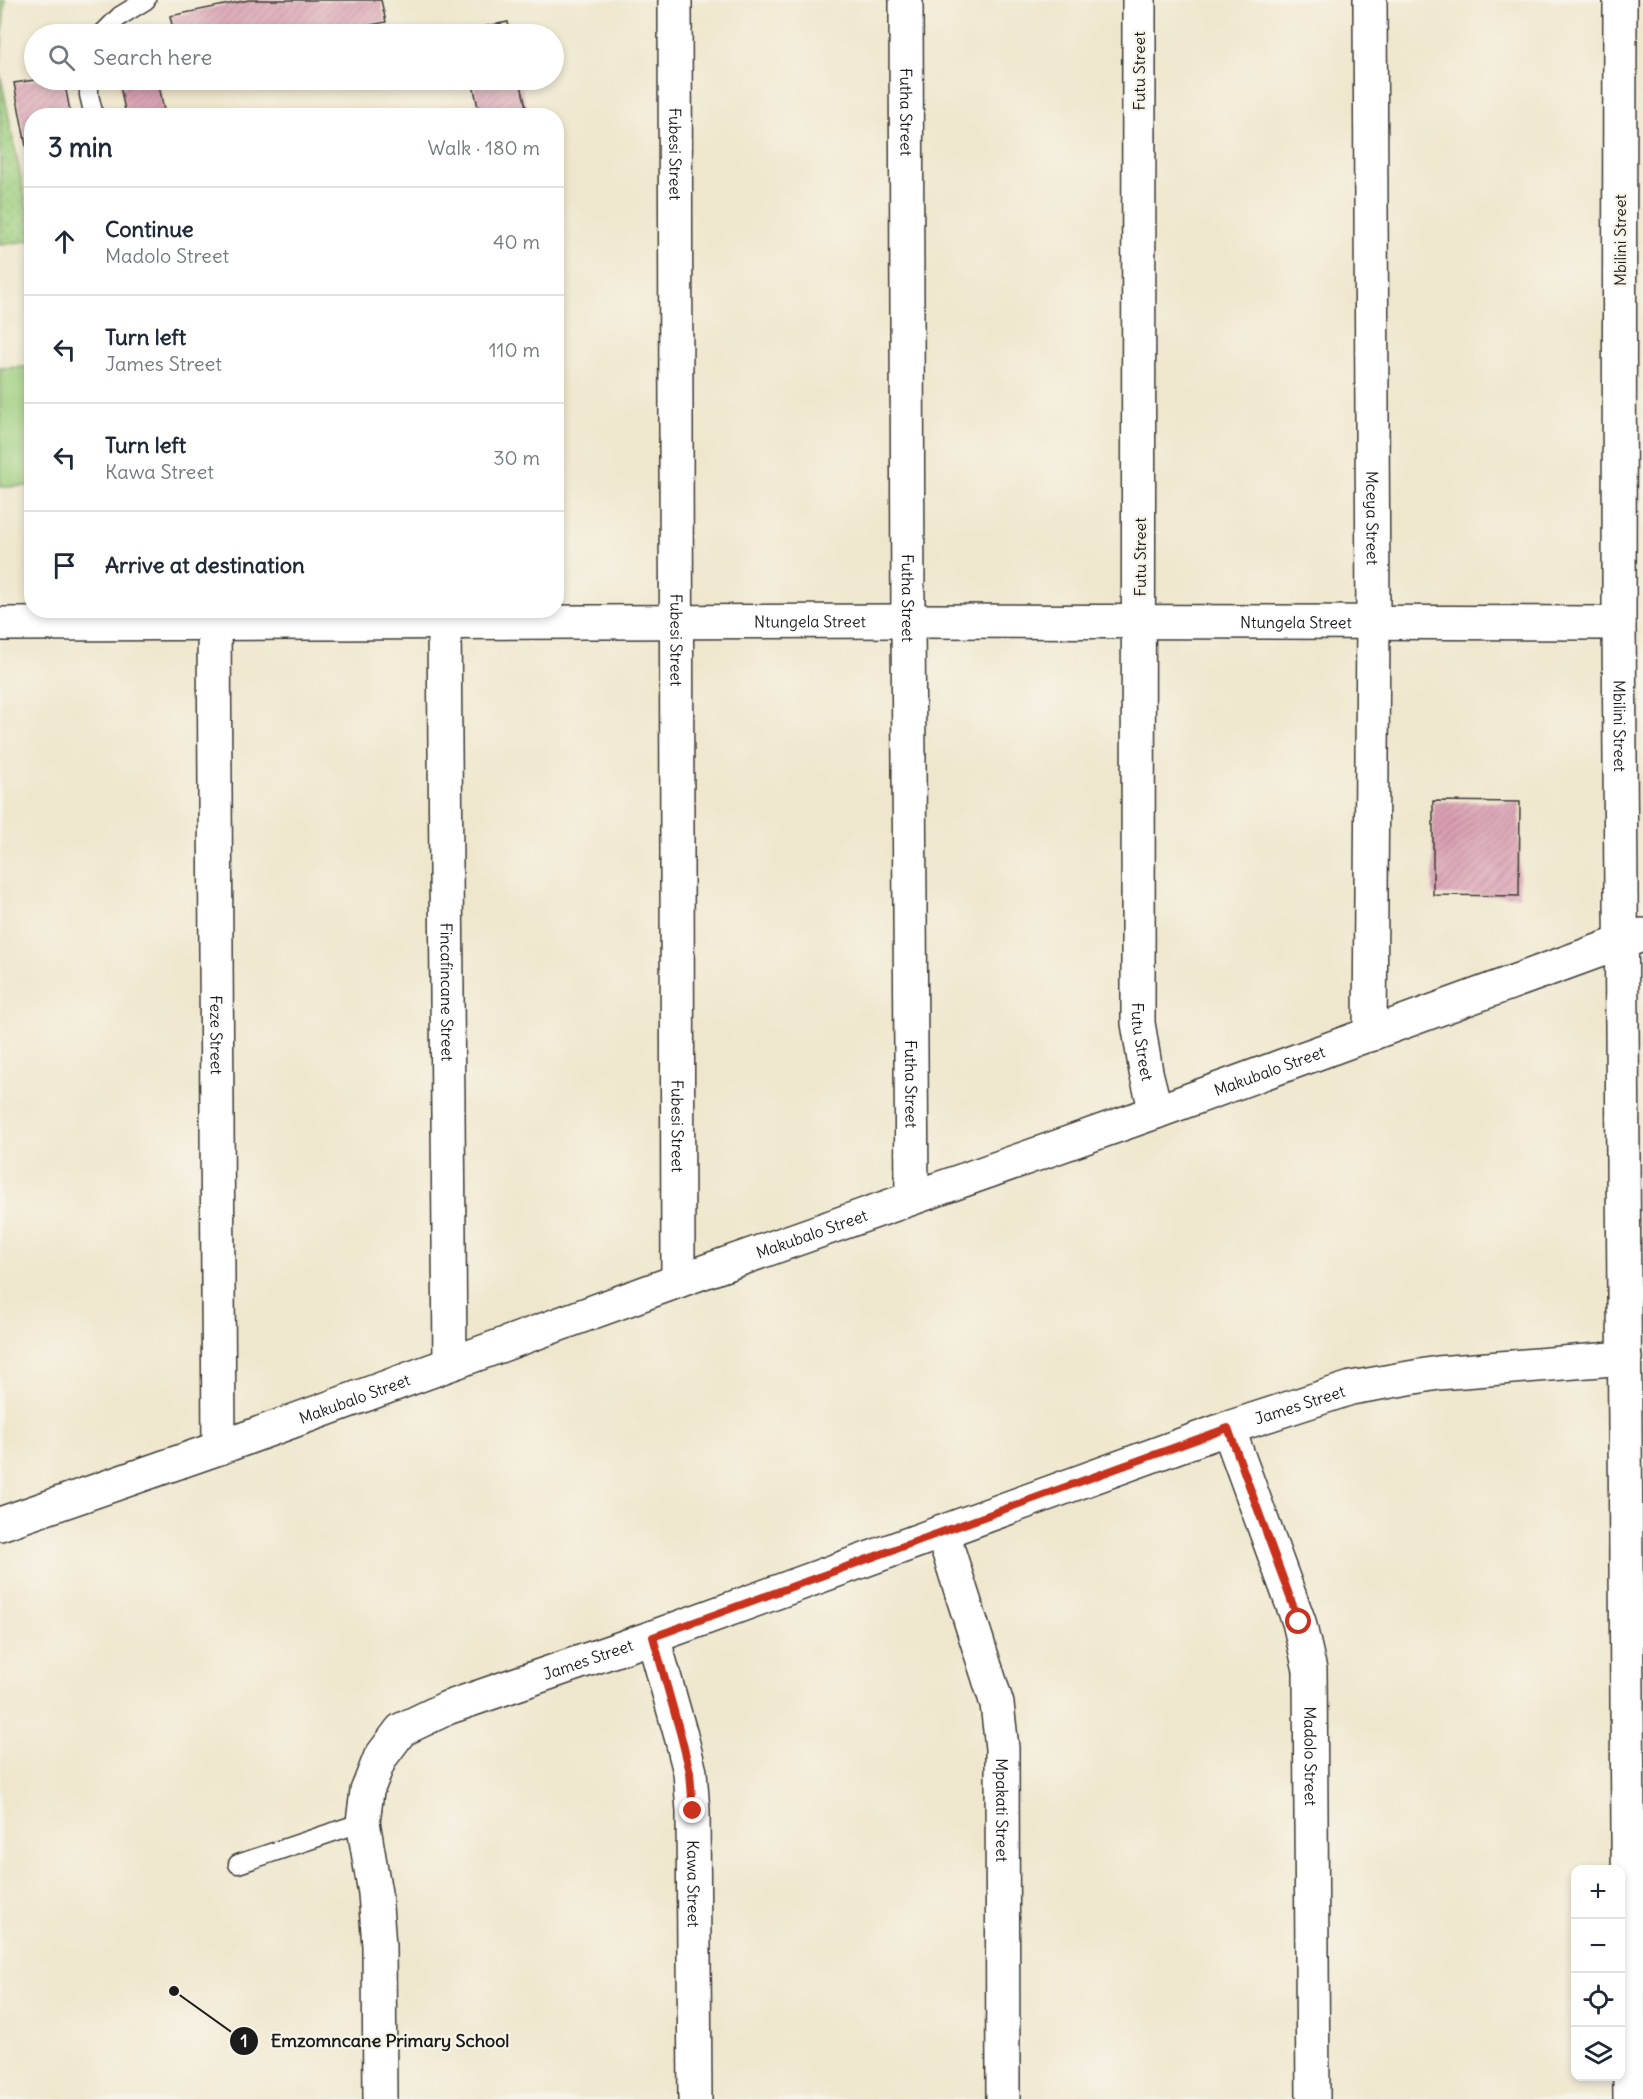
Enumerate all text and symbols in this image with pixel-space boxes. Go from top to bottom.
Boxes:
search box [24,24,564,90]
street label: Futu Street [1129,31,1149,111]
icon: search [45,41,78,74]
text: Search here [93,43,212,71]
street label: Futha Street [896,68,917,157]
street label: Fubesi Street [665,108,685,201]
text: 3 min [48,131,113,164]
text: Walk · 180 m [428,135,540,160]
street label: Mbilini Street [1610,193,1630,286]
text: Continue [105,215,194,243]
icon: ahead [48,225,81,258]
text: 40 m [493,229,540,254]
text: Madolo Street [105,243,229,268]
text: Turn left [105,323,186,351]
icon: left [48,333,81,366]
text: 110 m [489,337,540,362]
text: James Street [105,351,222,376]
text: Turn left [105,431,186,459]
icon: left [48,441,81,474]
text: 30 m [493,445,540,470]
text: Kawa Street [105,459,214,484]
street label: Mceya Street [1362,471,1383,566]
street label: Futu Street [1130,517,1150,597]
icon: arrive [48,549,81,582]
text: Arrive at destination [105,551,305,579]
street label: Futha Street [898,554,918,643]
street label: Fubesi Street [666,594,687,687]
street label: Ntungela Street [754,611,867,632]
street label: Ntungela Street [1240,612,1353,632]
street label: Mbilini Street [1609,680,1630,773]
street label: Fincafincane Street [436,923,458,1062]
street label: Feze Street [206,995,227,1075]
street label: Futu Street [1128,1002,1158,1084]
street label: Futha Street [901,1040,922,1129]
street label: Makubalo Street [1211,1041,1328,1100]
street label: Fubesi Street [668,1080,688,1173]
street label: Makubalo Street [753,1205,871,1263]
street label: Makubalo Street [296,1369,413,1428]
street label: James Street [1252,1380,1348,1429]
route start [1285,1608,1311,1634]
street label: James Street [540,1634,636,1684]
street label: Madolo Street [1300,1706,1321,1807]
street label: Mpakati Street [992,1758,1012,1863]
route end [679,1797,705,1823]
street label: Kawa Street [683,1840,704,1928]
map controls [1571,1865,1625,2081]
button: + [1571,1865,1625,1919]
button: − [1571,1919,1625,1973]
button: locate [1571,1973,1625,2027]
callout: Emzomncane Primary School [229,2023,521,2059]
button: layers [1571,2027,1625,2081]
text: 1 [240,2029,248,2052]
text: Emzomncane Primary School [271,2029,509,2052]

